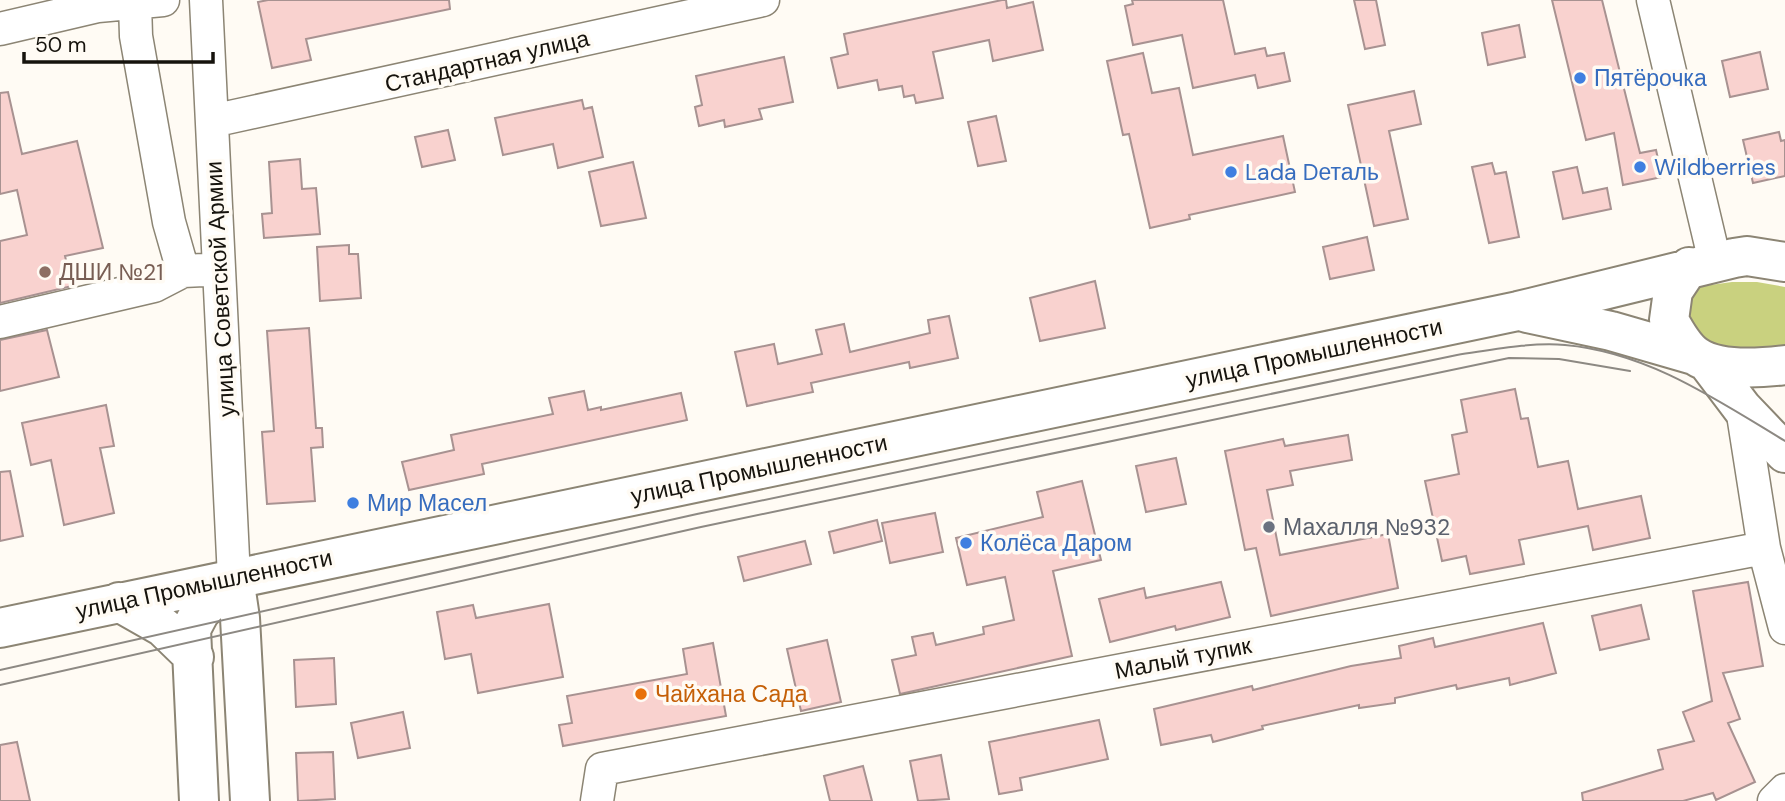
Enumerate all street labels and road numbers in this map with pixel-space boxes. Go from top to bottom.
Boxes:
street label: Стандартная улица [382,23,592,99]
street label: улица Советской Армии [198,160,242,418]
street label: улица Промышленности [1183,311,1445,395]
street label: улица Промышленности [628,427,890,511]
street label: улица Промышленности [73,542,335,626]
street label: Малый тупик [1112,630,1255,686]

